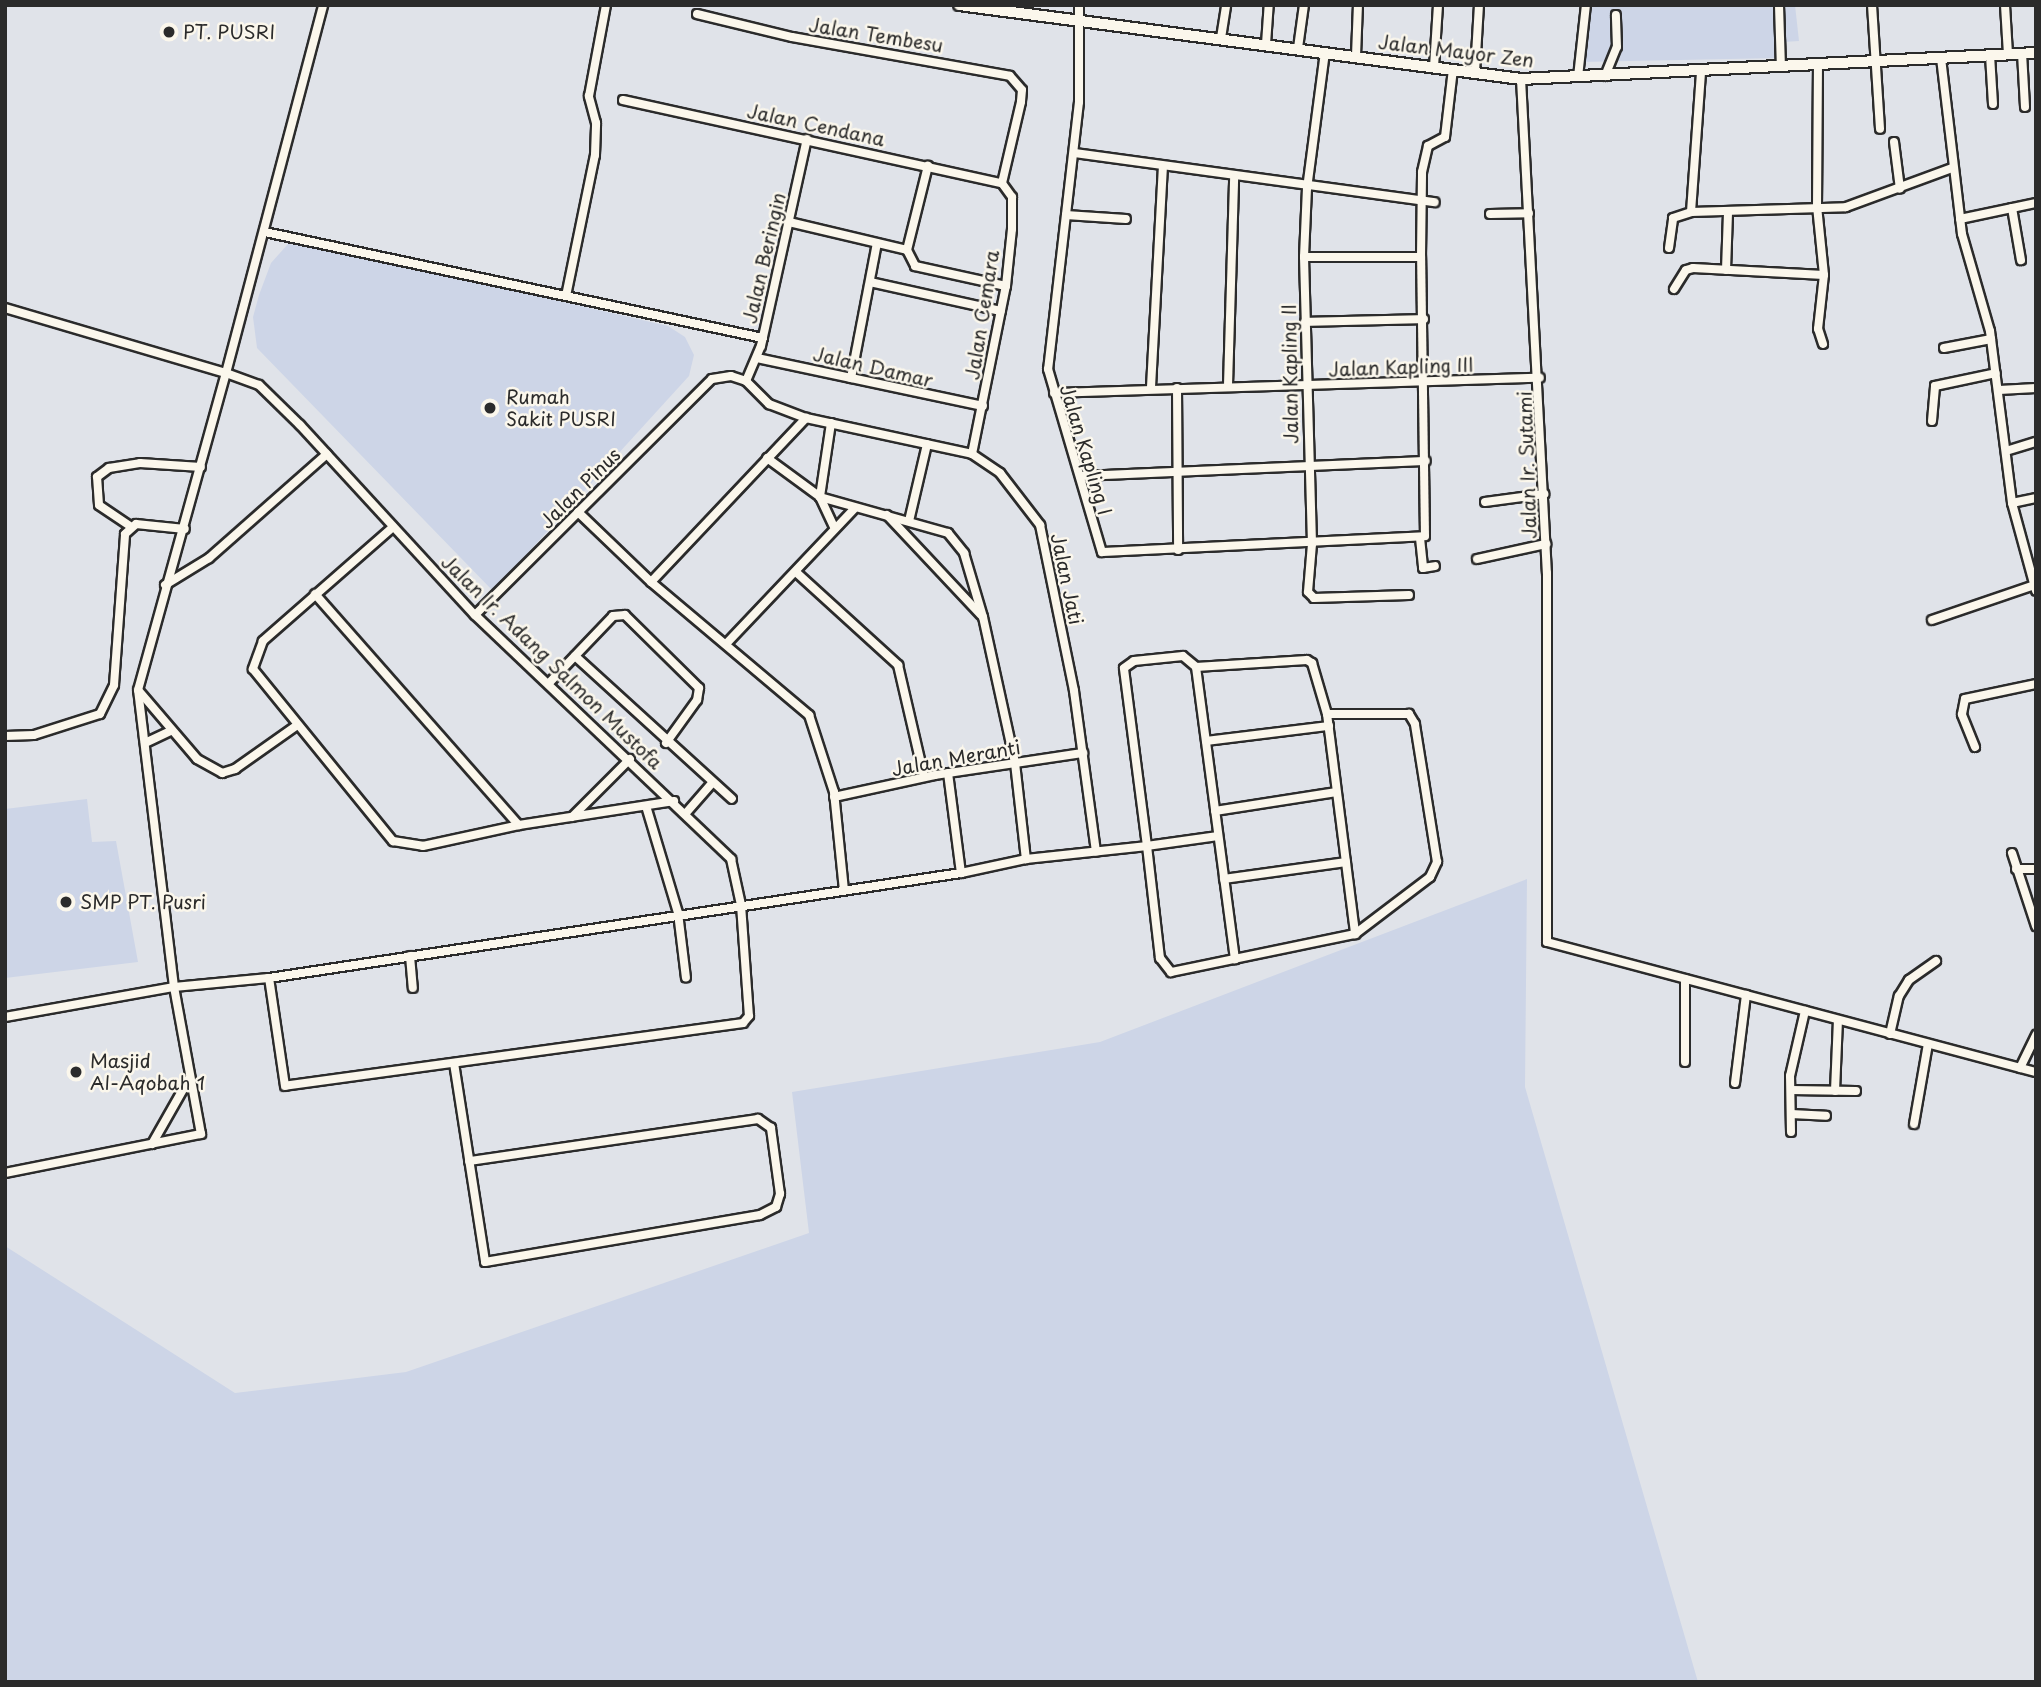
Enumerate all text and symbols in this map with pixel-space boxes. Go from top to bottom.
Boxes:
street label: Jalan Tembesu [807,13,945,57]
place label: PT. PUSRI [183,21,275,43]
marker: PT. PUSRI [161,24,177,40]
street label: Jalan Mayor Zen [1376,30,1536,72]
street label: Jalan Cendana [745,99,887,151]
street label: Jalan Beringin [738,190,790,326]
street label: Jalan Cemara [960,248,1004,382]
street label: Jalan Kapling II [1277,303,1303,445]
street label: Jalan Damar [810,342,936,392]
street label: Jalan Kapling III [1327,353,1475,381]
street label: Jalan Kapling I [1055,381,1117,519]
place label: Rumah Sakit PUSRI [506,386,618,430]
street label: Jalan Ir. Sutami [1513,391,1541,539]
marker: Rumah Sakit PUSRI [480,398,500,418]
street label: Jalan Pinus [535,443,625,533]
street label: Jalan Jati [1046,531,1088,627]
street label: Jalan Ir. Adang Salmon Mustofa [437,551,667,773]
street label: Jalan Meranti [890,735,1022,781]
place label: SMP PT. Pusri [80,891,208,913]
marker: SMP PT. Pusri [58,894,74,910]
place label: Masjid Al-Aqobah 1 [90,1050,205,1094]
marker: Masjid Al-Aqobah 1 [68,1064,84,1080]

